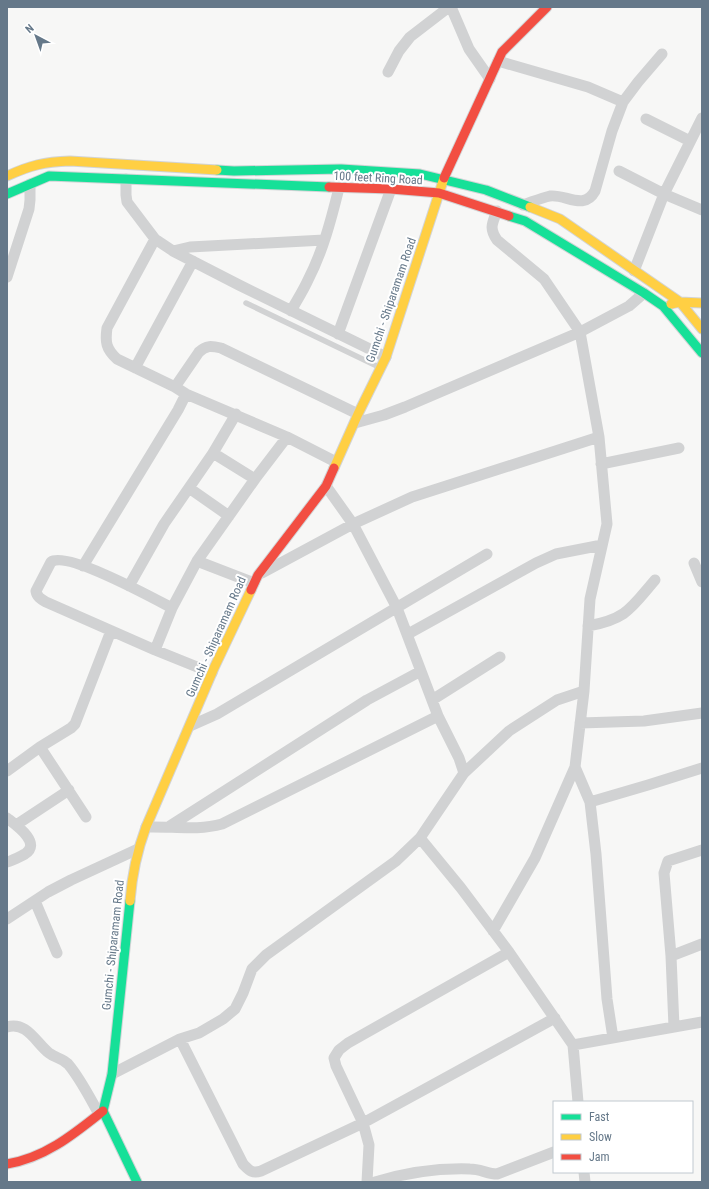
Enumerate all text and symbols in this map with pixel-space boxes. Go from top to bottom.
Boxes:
north arrow [16,16,56,56]
text: N [23,22,37,36]
street label: 100 feet Ring Road [333,169,423,187]
street label: Gumchi - Shiparamam Road [363,236,419,364]
street label: Gumchi - Shiparamam Road [183,574,249,700]
street label: Gumchi - Shiparamam Road [99,879,127,1011]
legend [553,1101,693,1173]
text: Fast [589,1110,610,1124]
text: Slow [589,1130,612,1144]
text: Jam [589,1150,610,1164]

